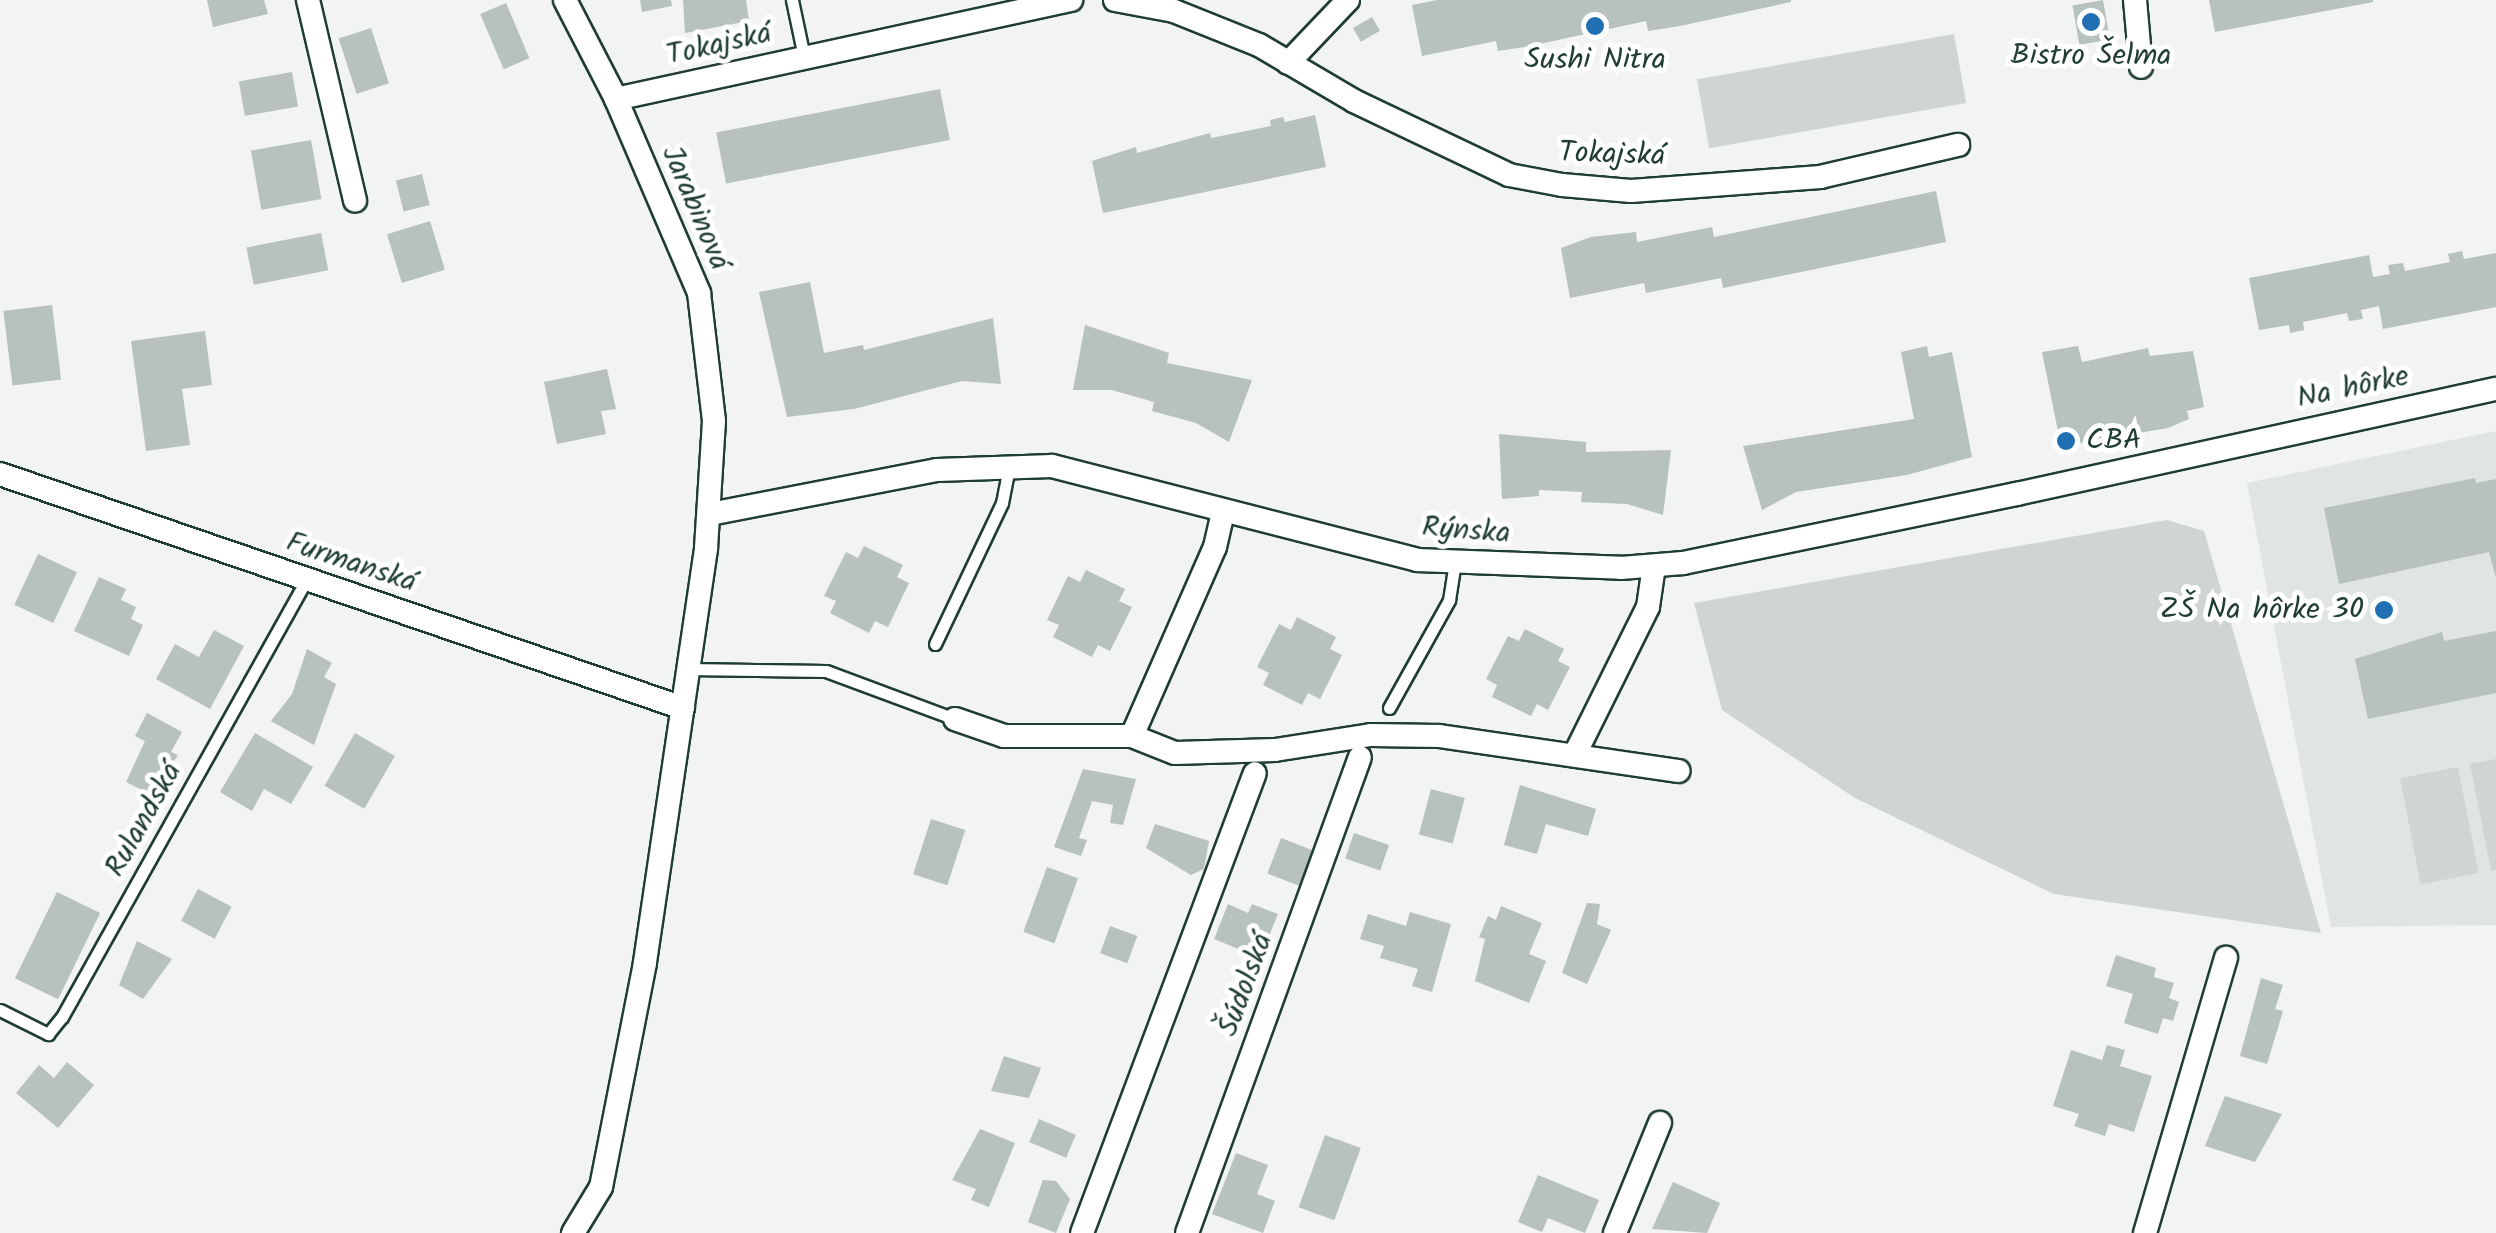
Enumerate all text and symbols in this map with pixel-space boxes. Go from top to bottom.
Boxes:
marker: Bistro Šelma [2080,11,2102,33]
street label: Tokajská [663,15,775,75]
marker: Sushi Nitra [1584,15,1606,37]
place label: Bistro Šelma [2011,38,2171,74]
place label: Sushi Nitra [1524,42,1666,78]
street label: Tokajská [1558,135,1666,175]
street label: Jarabinová [653,140,737,276]
street label: Na hôrke [2294,359,2412,417]
place label: CBA [2086,423,2141,459]
marker: CBA [2055,430,2077,452]
street label: Rýnska [1421,510,1511,552]
street label: Furmanská [281,525,421,601]
place label: ZŠ Na hôrke 30 [2160,592,2364,628]
marker: ZŠ Na hôrke 30 [2373,599,2395,621]
street label: Rulandská [98,756,190,884]
street label: Šúdolská [1211,929,1281,1041]

